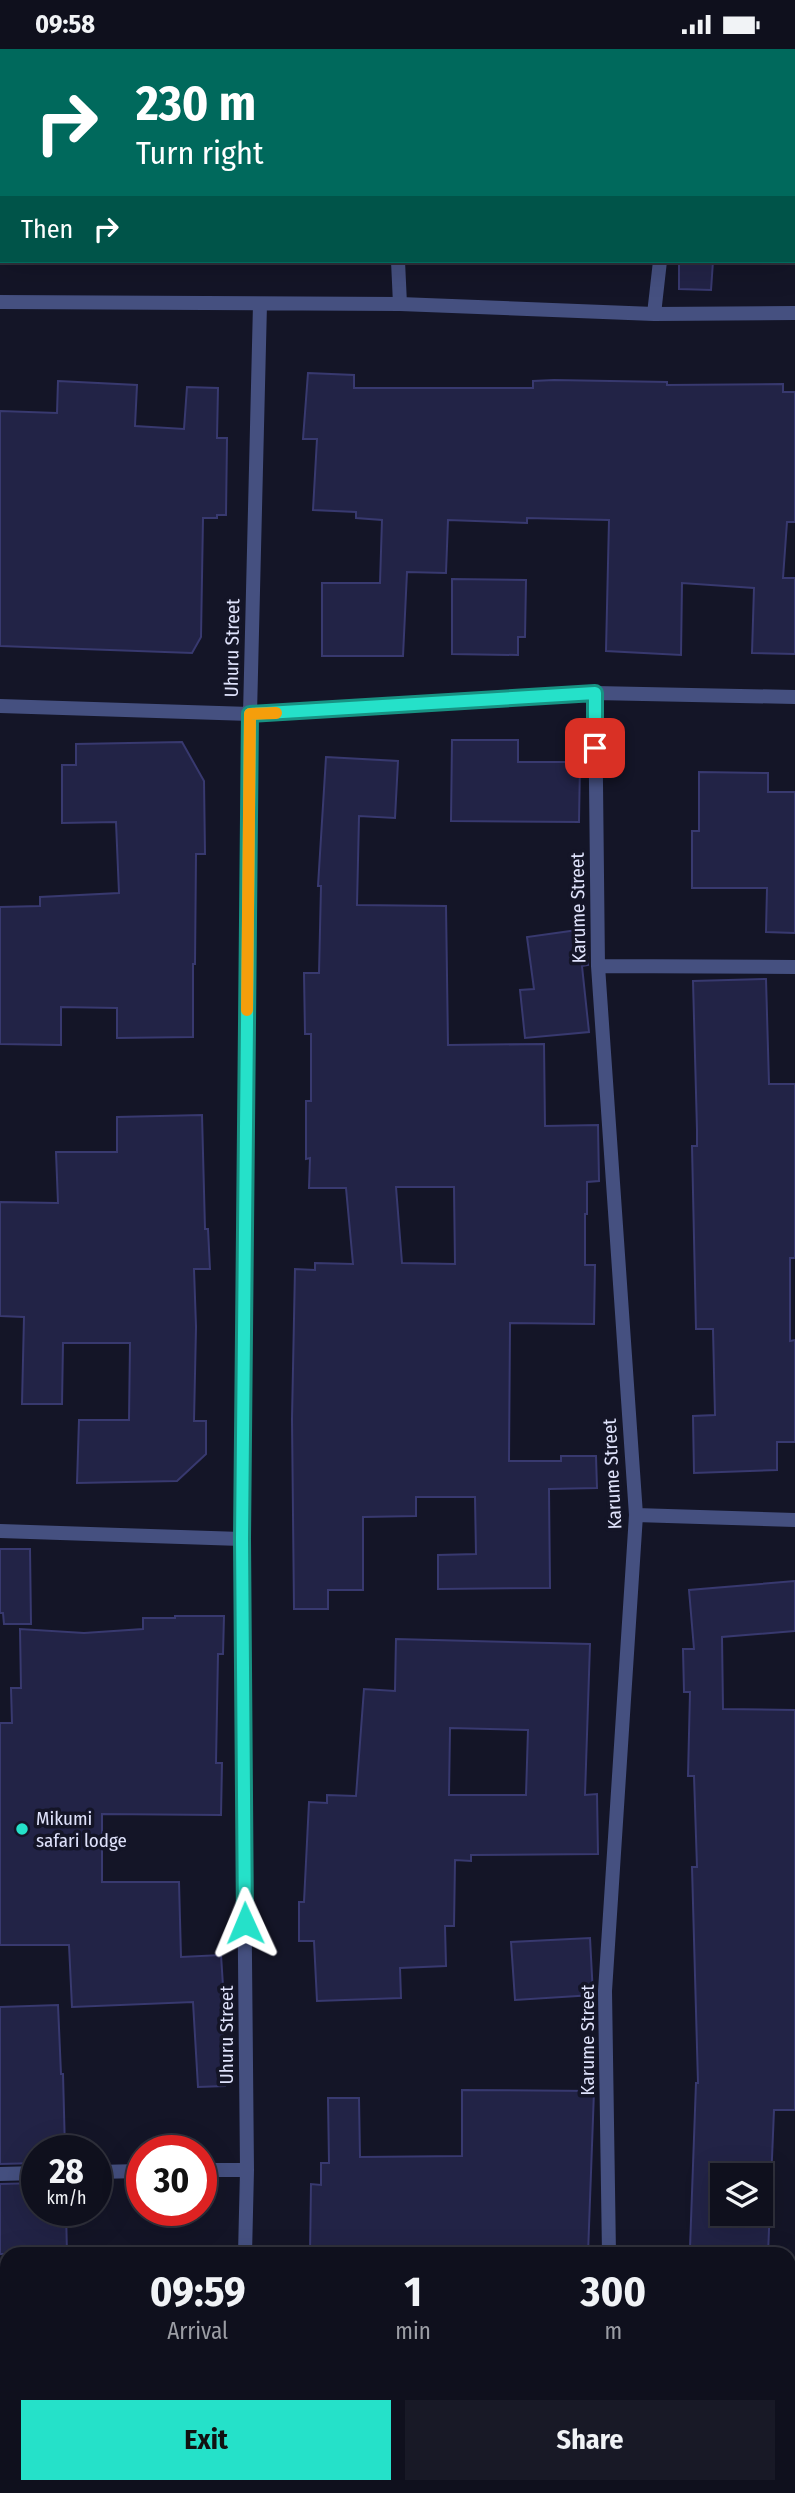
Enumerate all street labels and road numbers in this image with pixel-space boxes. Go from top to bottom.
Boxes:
street label: Uhuru Street [220,598,244,698]
street label: Karume Street [566,852,590,964]
street label: Karume Street [598,1417,626,1530]
street label: Karume Street [576,1984,599,2095]
street label: Uhuru Street [215,1985,238,2084]

